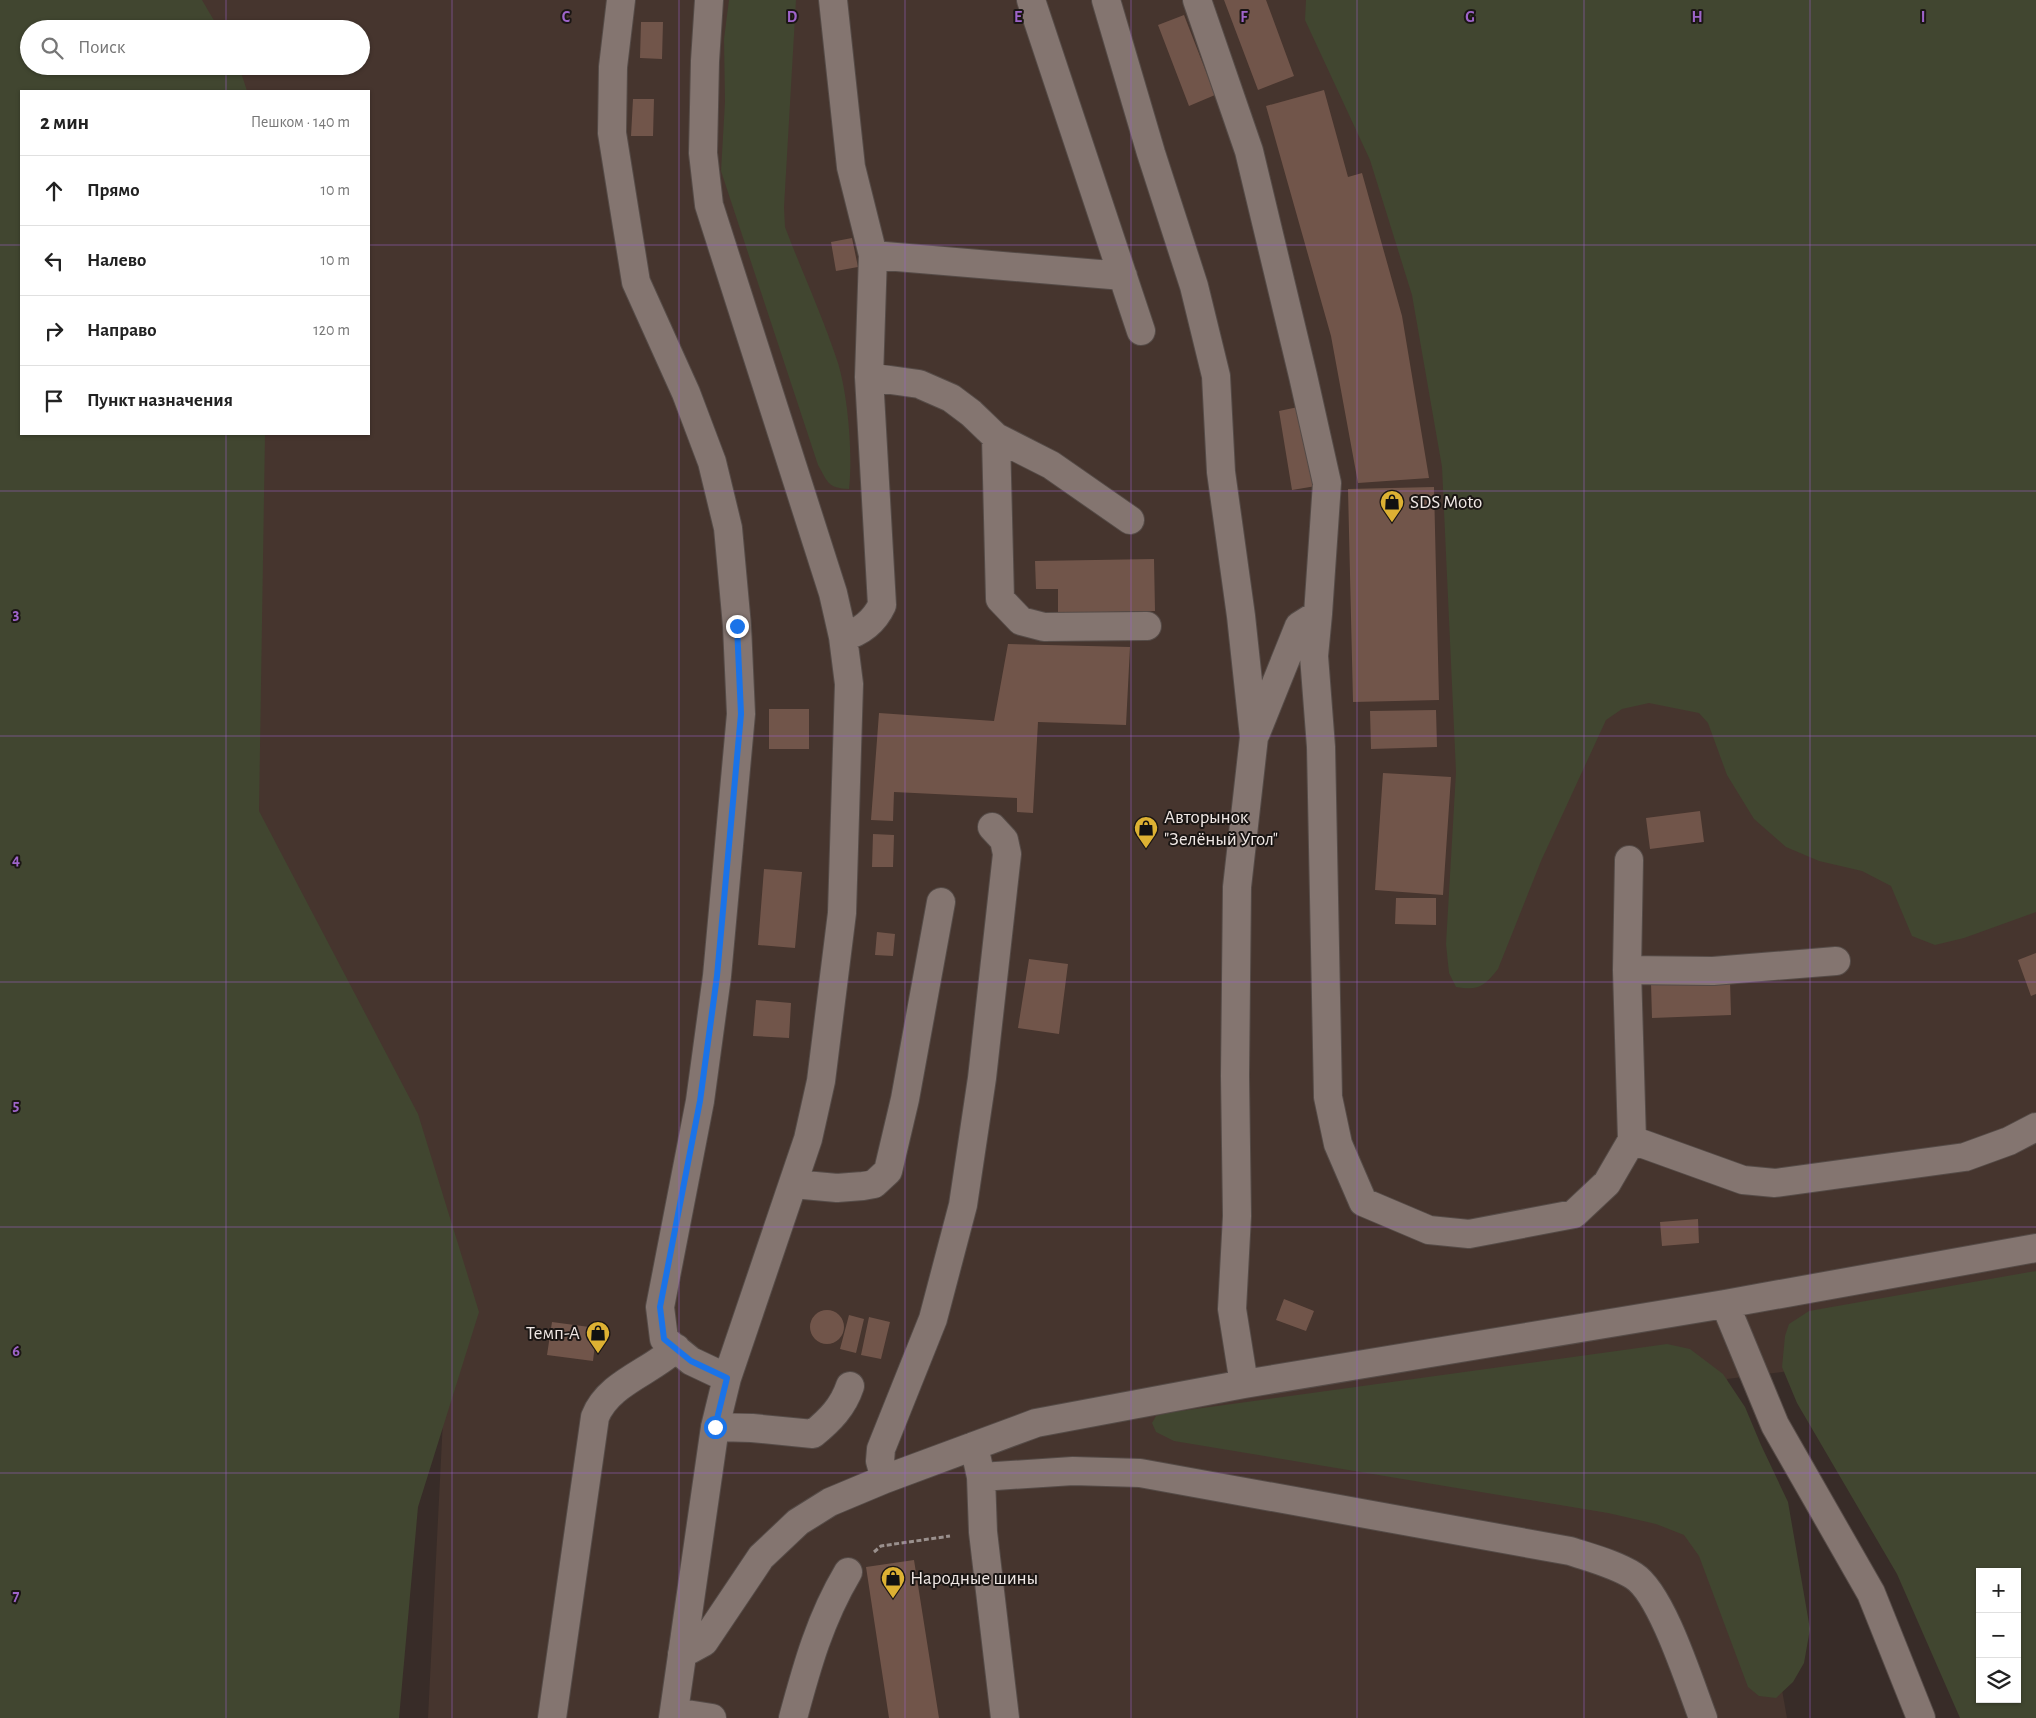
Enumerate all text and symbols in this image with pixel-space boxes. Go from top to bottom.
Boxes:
text: C [562,9,571,25]
text: D [787,9,798,25]
text: E [1014,9,1022,25]
text: F [1240,9,1248,25]
text: G [1465,9,1475,25]
text: H [1691,9,1703,25]
text: I [1921,9,1925,25]
search box [20,20,370,75]
icon: search [38,34,66,62]
text: Поиск [78,38,125,57]
text: 2 мин [40,112,89,133]
text: Пешком · 140 m [251,114,350,130]
icon: ahead [40,177,68,205]
text: Прямо [87,181,140,200]
text: 10 m [321,182,350,198]
icon: left [40,247,68,275]
text: Налево [87,251,146,270]
text: 10 m [321,252,350,268]
icon: right [40,317,68,345]
text: Направо [87,321,157,340]
text: 120 m [313,322,350,338]
icon: arrive [40,387,68,415]
text: Пункт назначения [87,391,233,410]
shop icon: SDS Moto [1379,489,1405,523]
place label: SDS Moto [1410,493,1482,512]
text: 3 [13,606,20,622]
route end [726,615,749,638]
place label: Авторынок "Зелёный Угол" [1164,808,1278,849]
shop icon: Авторынок "Зелёный Угол" [1133,815,1159,849]
text: 4 [12,852,20,868]
text: 5 [13,1097,20,1113]
shop icon: Темп-А [585,1320,611,1354]
place label: Темп-А [526,1324,580,1343]
text: 6 [12,1343,20,1359]
route start [704,1416,727,1439]
shop icon: Народные шины [880,1565,906,1599]
map controls [1976,1568,2021,1703]
button: + [1976,1568,2021,1613]
place label: Народные шины [910,1569,1038,1588]
text: 7 [13,1588,20,1604]
button: − [1976,1613,2021,1658]
button: layers [1976,1658,2021,1703]

